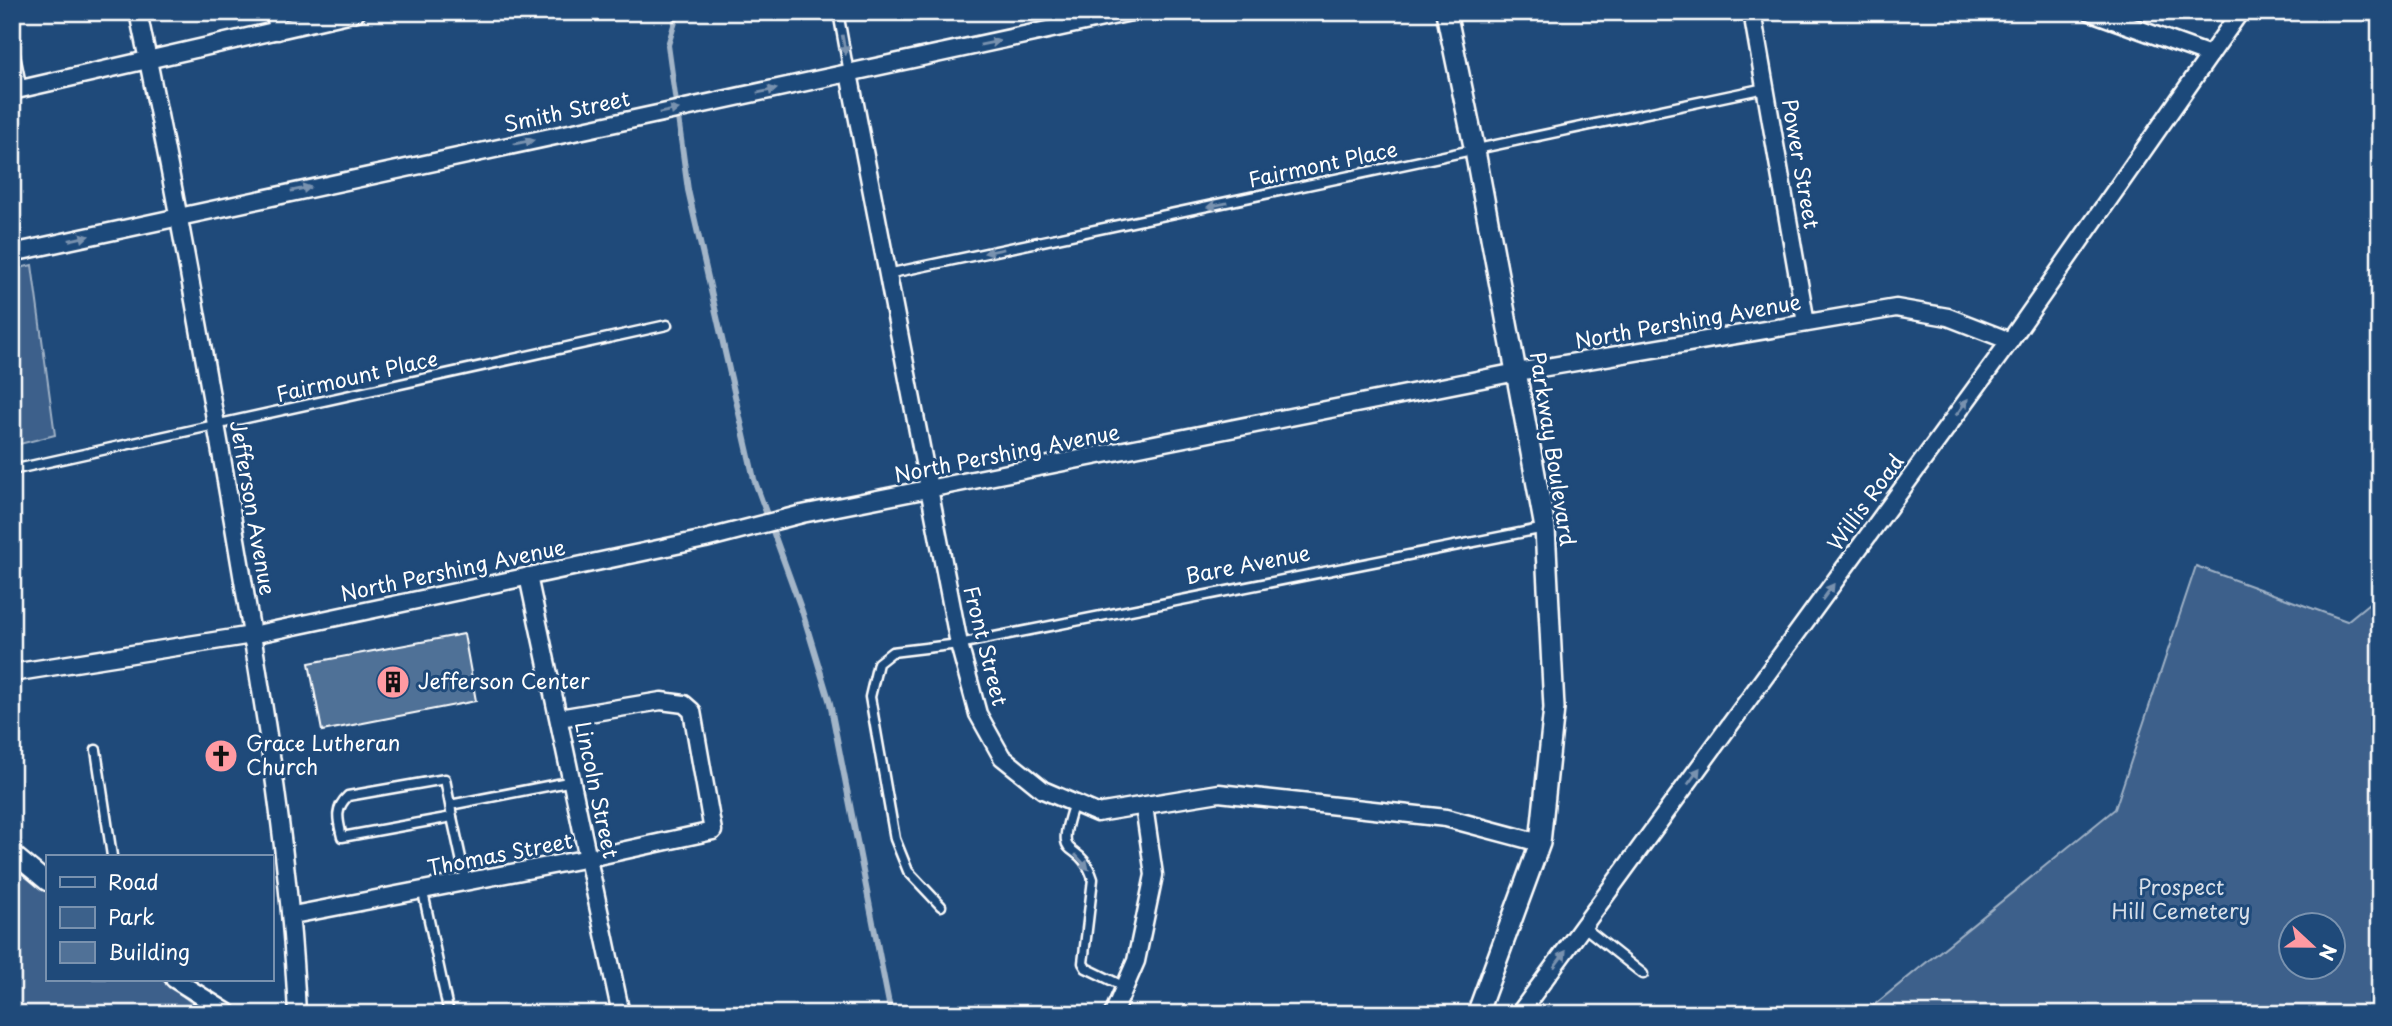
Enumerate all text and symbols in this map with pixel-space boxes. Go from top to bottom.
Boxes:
one-way arrow [839,34,850,56]
one-way arrow [979,37,1001,48]
street label: Smith Street [501,81,633,139]
one-way arrow [756,85,778,96]
street label: Power Street [1775,96,1829,231]
one-way arrow [658,106,680,117]
street label: Fairmont Place [1245,132,1400,194]
one-way arrow [513,137,535,148]
one-way arrow [290,184,312,195]
one-way arrow [1206,199,1228,210]
one-way arrow [68,232,90,243]
one-way arrow [983,246,1005,257]
street label: North Pershing Avenue [1572,284,1803,356]
street label: Fairmount Place [273,341,440,409]
street label: Parkway Boulevard [1523,349,1585,548]
one-way arrow [1954,399,1969,417]
street label: North Pershing Avenue [891,414,1122,490]
street label: Jefferson Avenue [223,418,285,598]
street label: Willis Road [1818,447,1911,557]
street label: North Pershing Avenue [337,530,568,609]
street label: Bare Avenue [1183,535,1313,591]
street label: Front Street [957,582,1017,709]
one-way arrow [1821,582,1835,601]
building icon: Jefferson Center [374,663,412,701]
place label: Jefferson Center [418,664,590,696]
street label: Lincoln Street [568,718,628,861]
place label: Grace Lutheran Church [246,726,400,782]
church icon: Grace Lutheran Church [202,737,240,775]
one-way arrow [1687,766,1701,785]
street label: Thomas Street [424,823,575,883]
one-way arrow [1074,853,1090,871]
legend [46,855,273,981]
text: Road [108,865,159,897]
park label: Prospect Hill Cemetery [2111,870,2251,926]
text: Park [108,900,155,932]
north arrow [2276,911,2346,981]
text: Building [108,935,190,967]
text: N [2313,941,2344,965]
one-way arrow [1553,950,1567,969]

